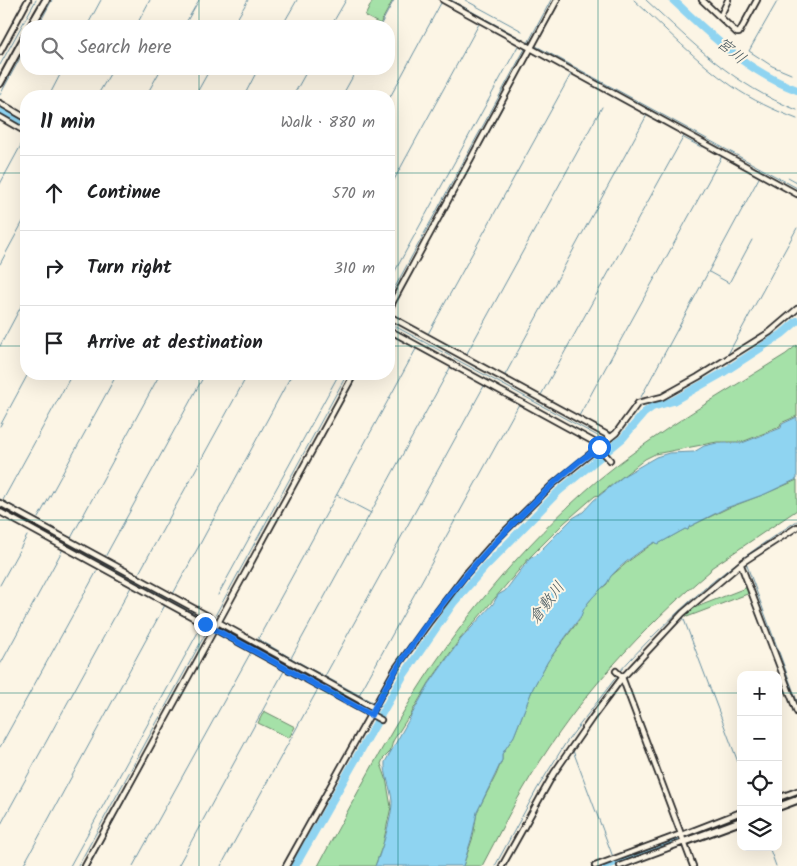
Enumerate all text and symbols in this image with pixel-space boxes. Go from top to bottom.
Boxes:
search box [20,20,395,75]
water label: 宮川 [711,31,751,71]
text: Search here [78,33,172,63]
icon: search [38,34,66,62]
text: 11 min [40,106,95,139]
text: Walk · 880 m [281,110,375,135]
text: Continue [87,178,160,208]
icon: ahead [40,179,68,207]
text: 570 m [332,181,375,206]
text: Turn right [87,253,172,283]
icon: right [40,254,68,282]
text: 310 m [334,256,375,281]
text: Arrive at destination [87,328,263,358]
icon: arrive [40,329,68,357]
route start [588,436,611,459]
water label: 倉敷川 [523,576,572,630]
route end [194,613,217,636]
map controls [737,671,782,851]
button: + [737,671,782,716]
button: − [737,716,782,761]
button: locate [737,761,782,806]
button: layers [737,806,782,851]

